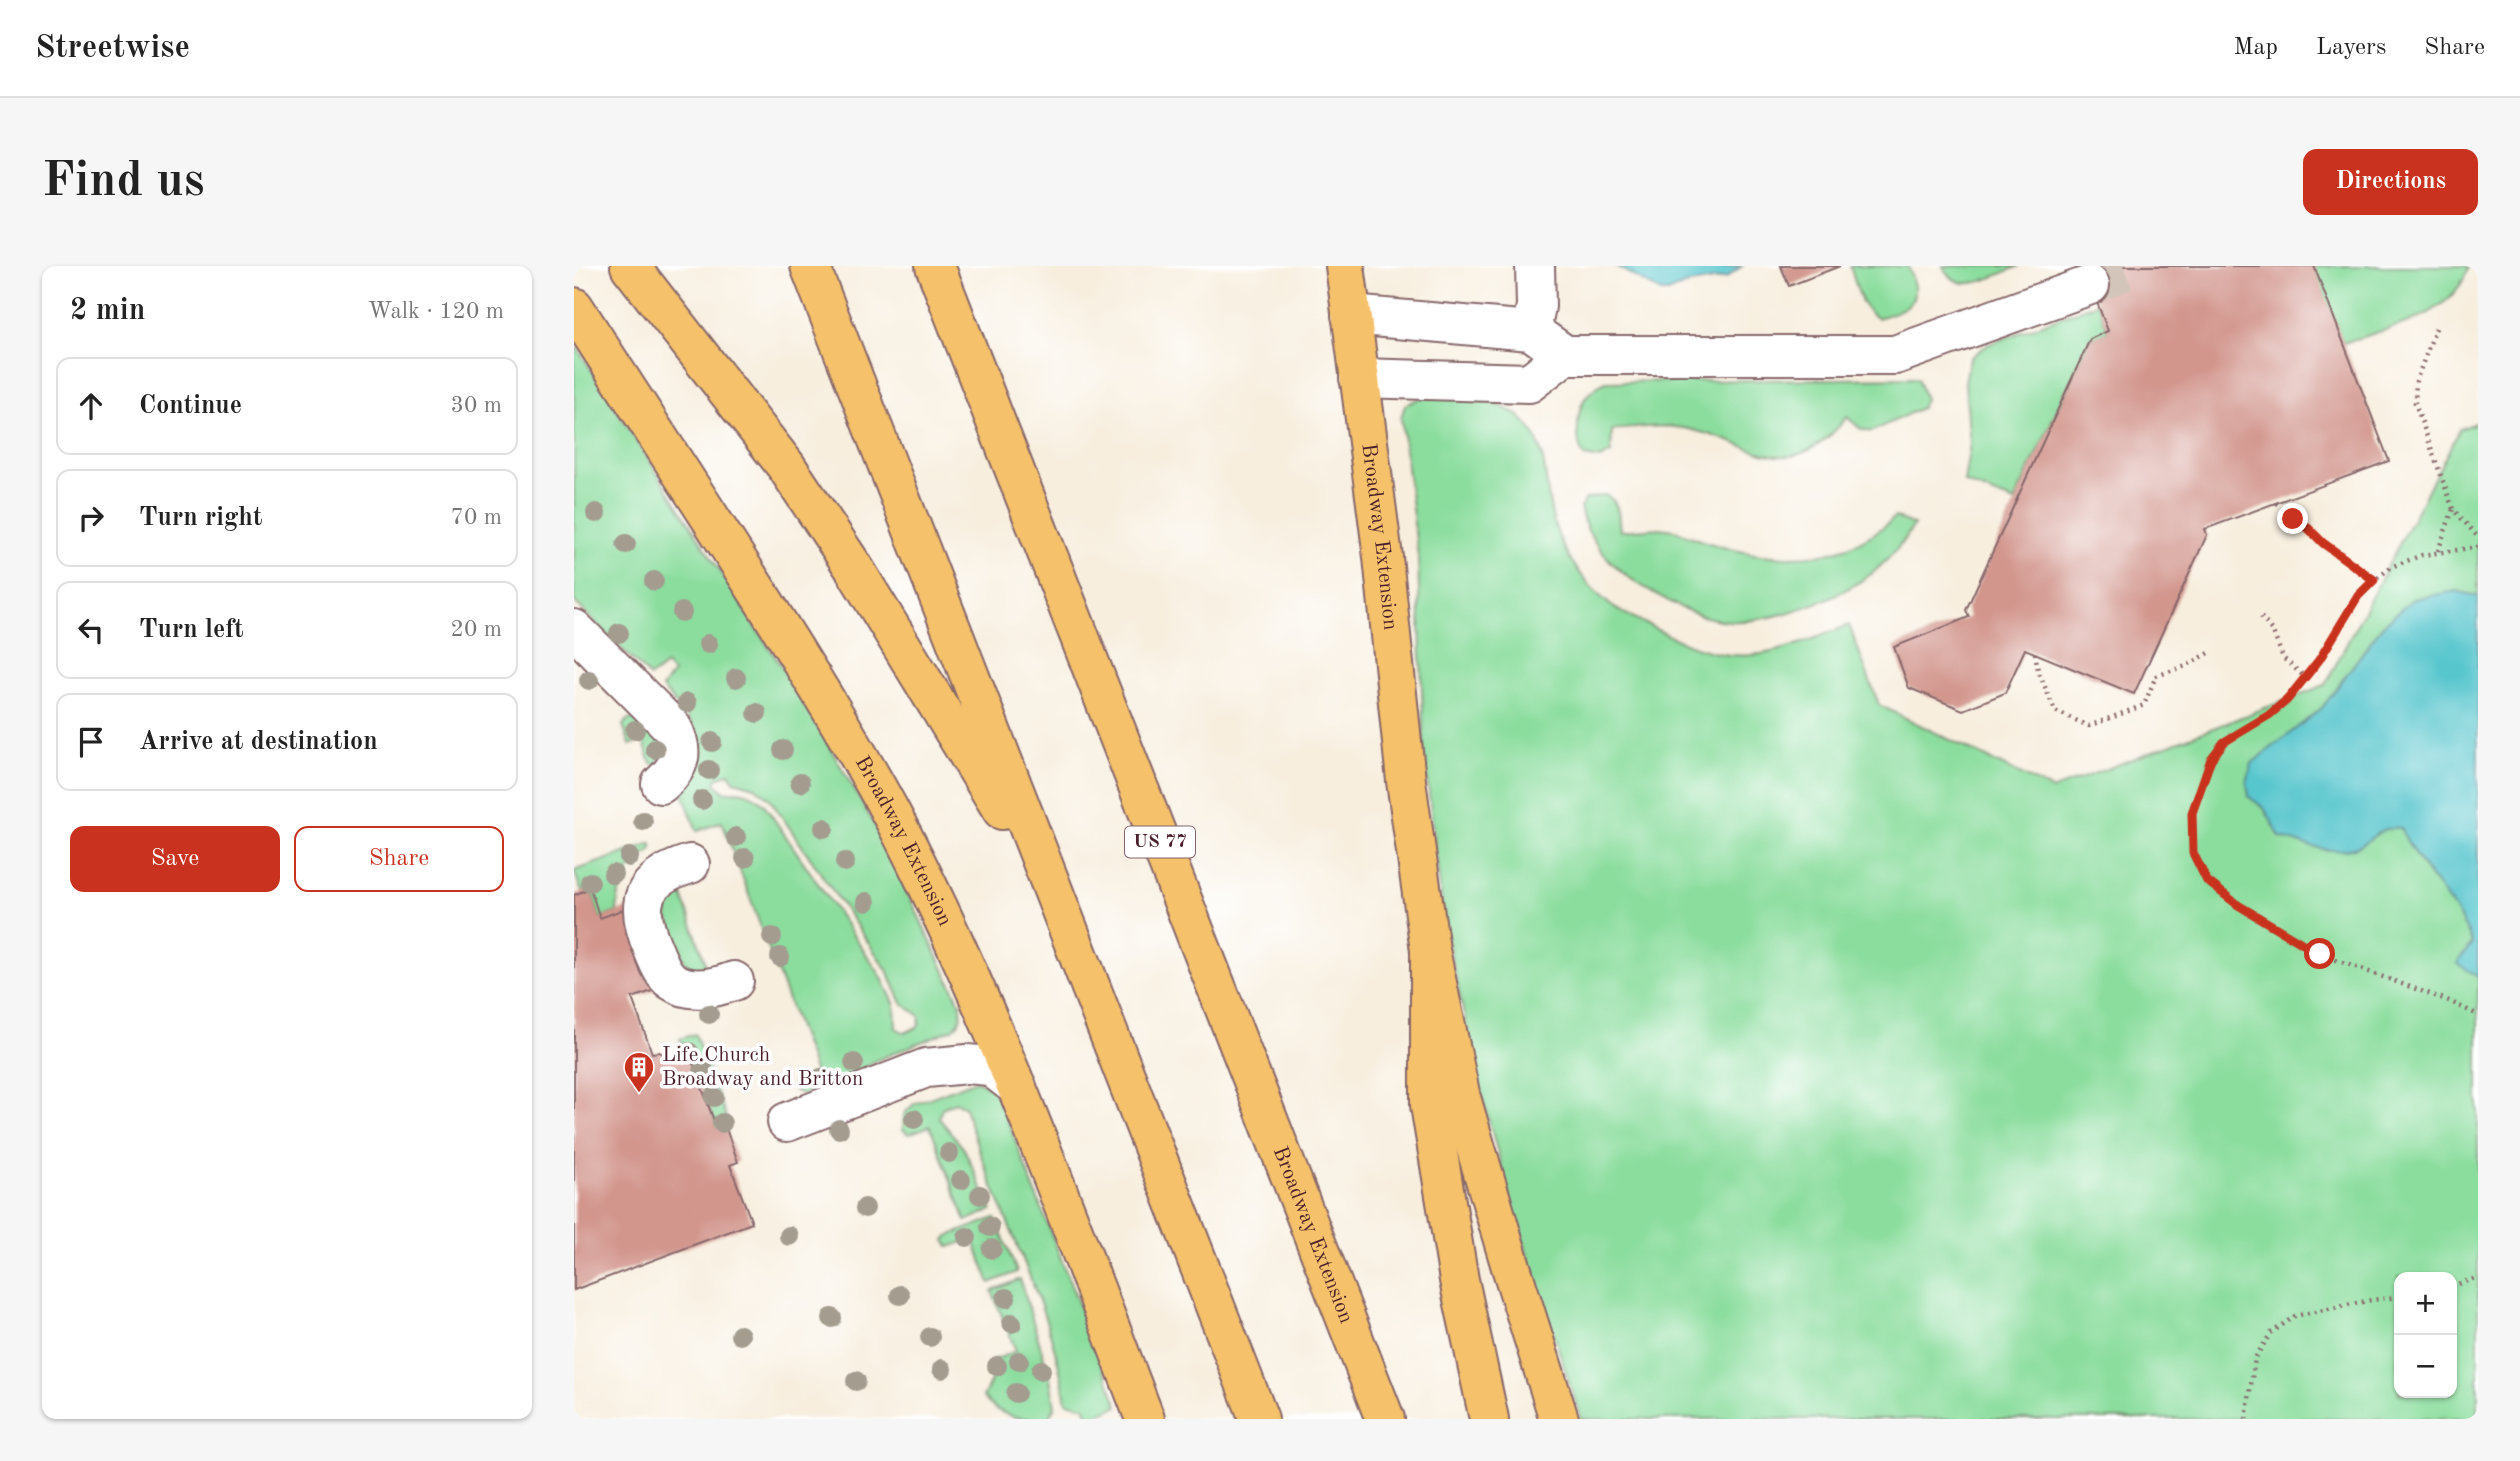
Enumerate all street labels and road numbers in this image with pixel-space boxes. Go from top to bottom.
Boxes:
street label: Broadway Extension [1358,442,1401,631]
street label: Broadway Extension [851,753,956,929]
road number: US 77 [1125,827,1195,858]
street label: Broadway Extension [1269,1143,1357,1326]

